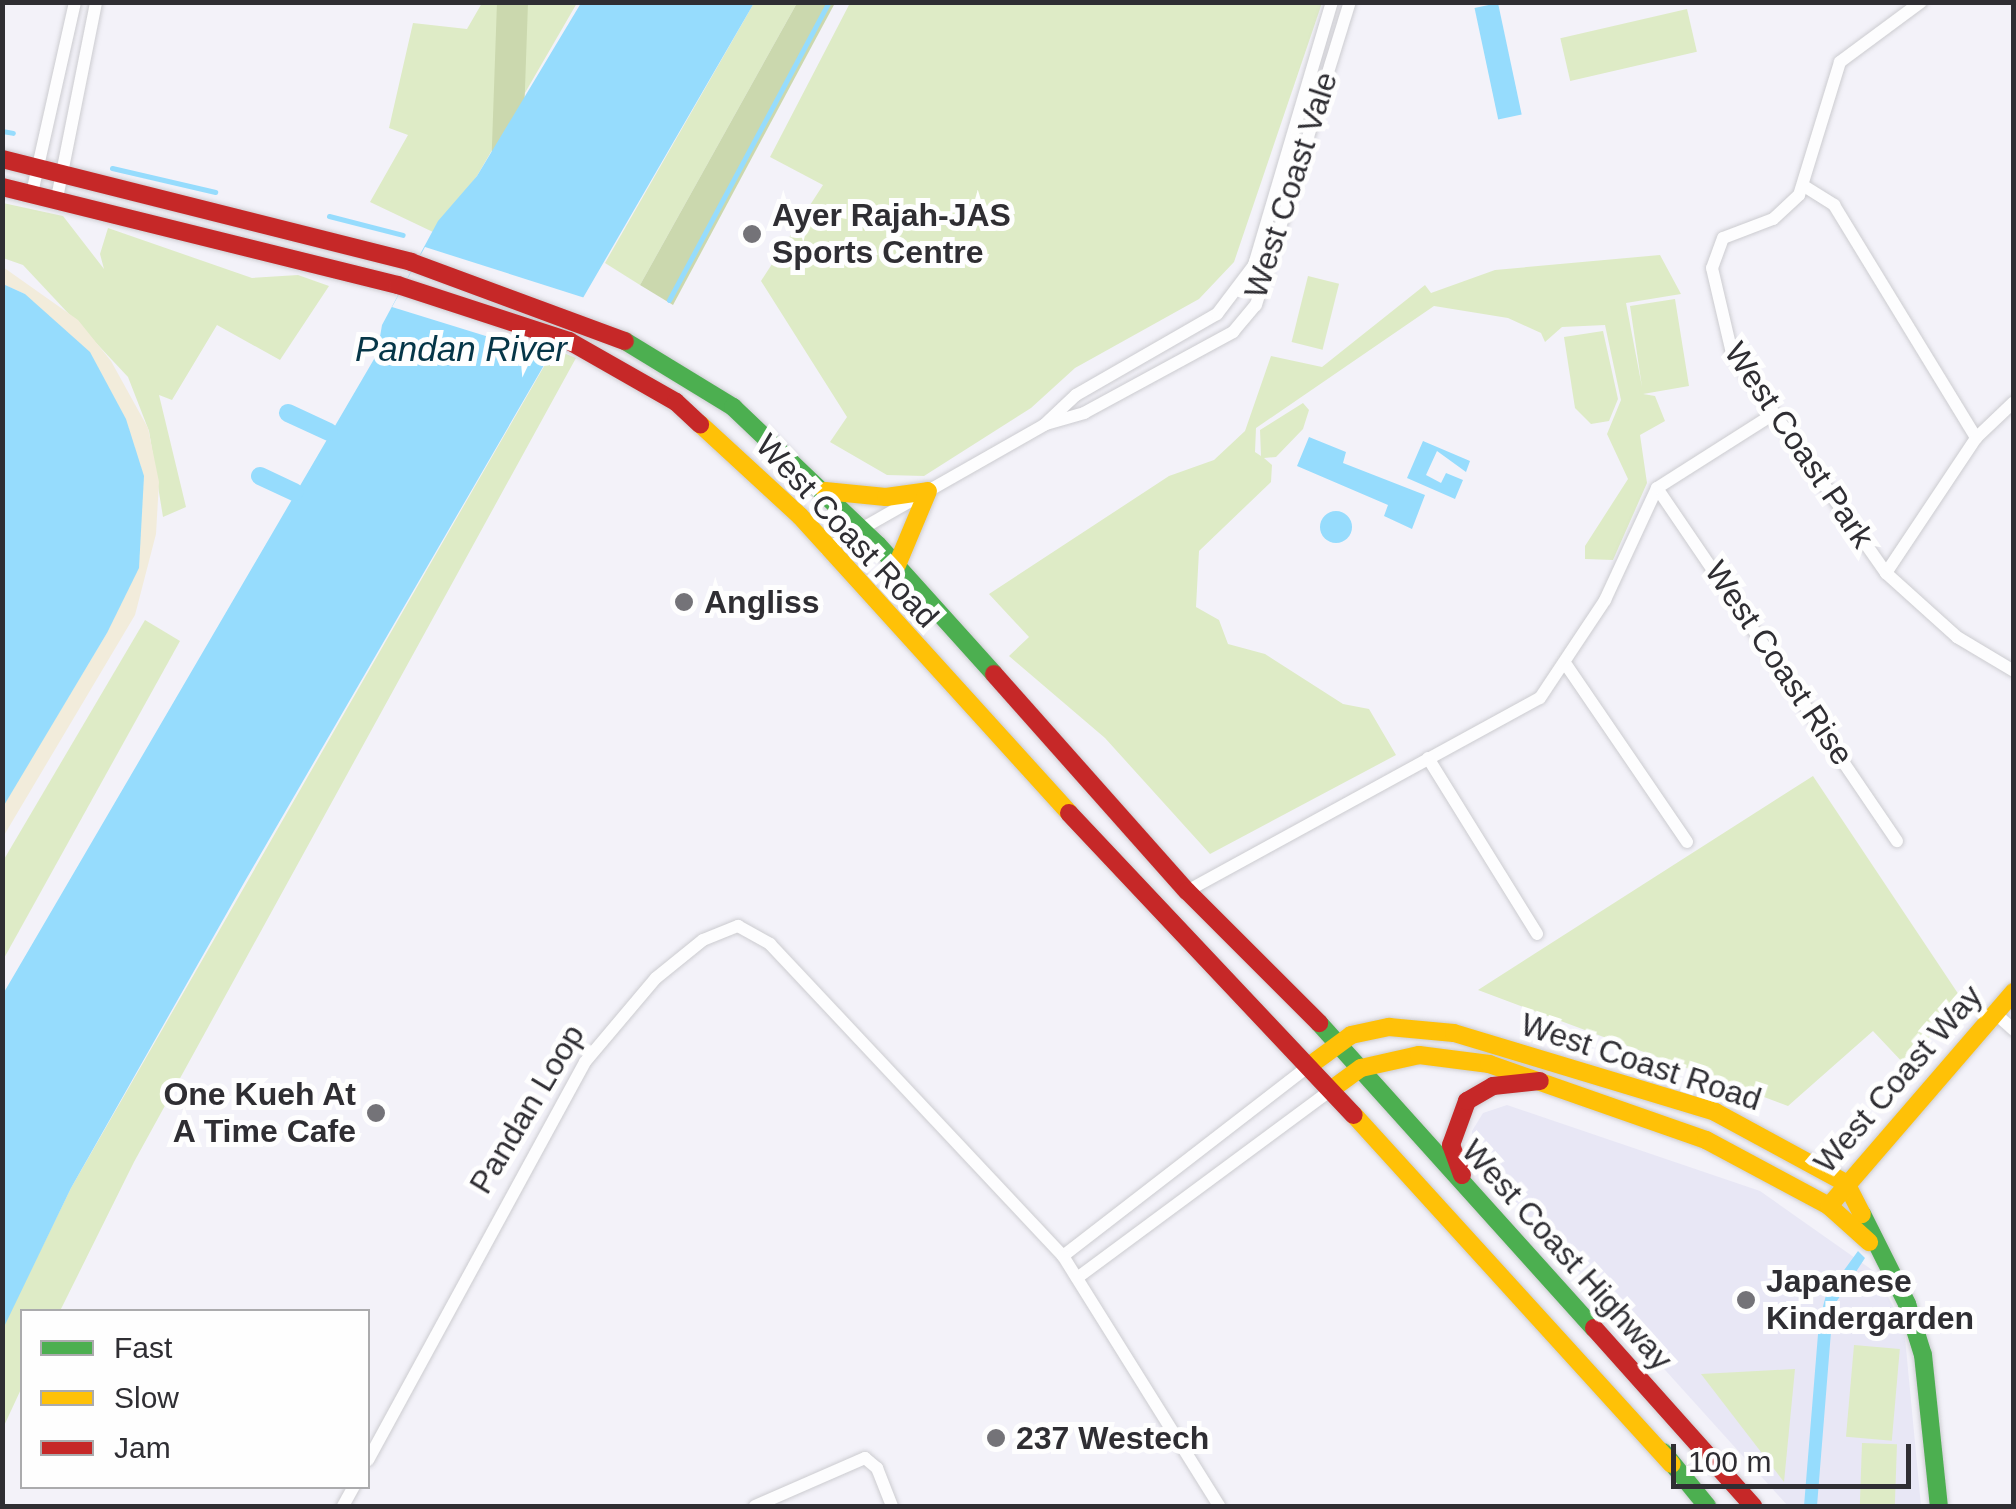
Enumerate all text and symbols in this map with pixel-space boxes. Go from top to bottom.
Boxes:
street label: West Coast Vale [1236,67,1346,303]
place label: Ayer Rajah-JAS Sports Centre [772,197,1011,272]
marker: Ayer Rajah-JAS Sports Centre [741,223,763,245]
water label: Pandan River [355,328,567,370]
street label: West Coast Park [1716,335,1882,555]
street label: West Coast Road [748,426,946,636]
street label: West Coast Rise [1697,554,1861,772]
place label: Angliss [704,583,820,621]
marker: Angliss [673,591,695,613]
street label: West Coast Way [1806,977,1990,1181]
street label: West Coast Road [1516,1005,1766,1119]
street label: Pandan Loop [462,1018,592,1200]
place label: One Kueh At A Time Cafe [162,1076,356,1151]
marker: One Kueh At A Time Cafe [365,1102,387,1124]
street label: West Coast Highway [1454,1132,1680,1378]
place label: Japanese Kindergarden [1766,1263,1974,1338]
marker: Japanese Kindergarden [1735,1289,1757,1311]
legend [20,1309,370,1489]
text: Fast [114,1331,172,1364]
text: Slow [114,1381,179,1414]
place label: 237 Westech [1016,1419,1209,1457]
scale bar [1676,1424,1916,1486]
marker: 237 Westech [985,1427,1007,1449]
text: Jam [114,1431,171,1464]
text: 100 m [1688,1445,1771,1478]

